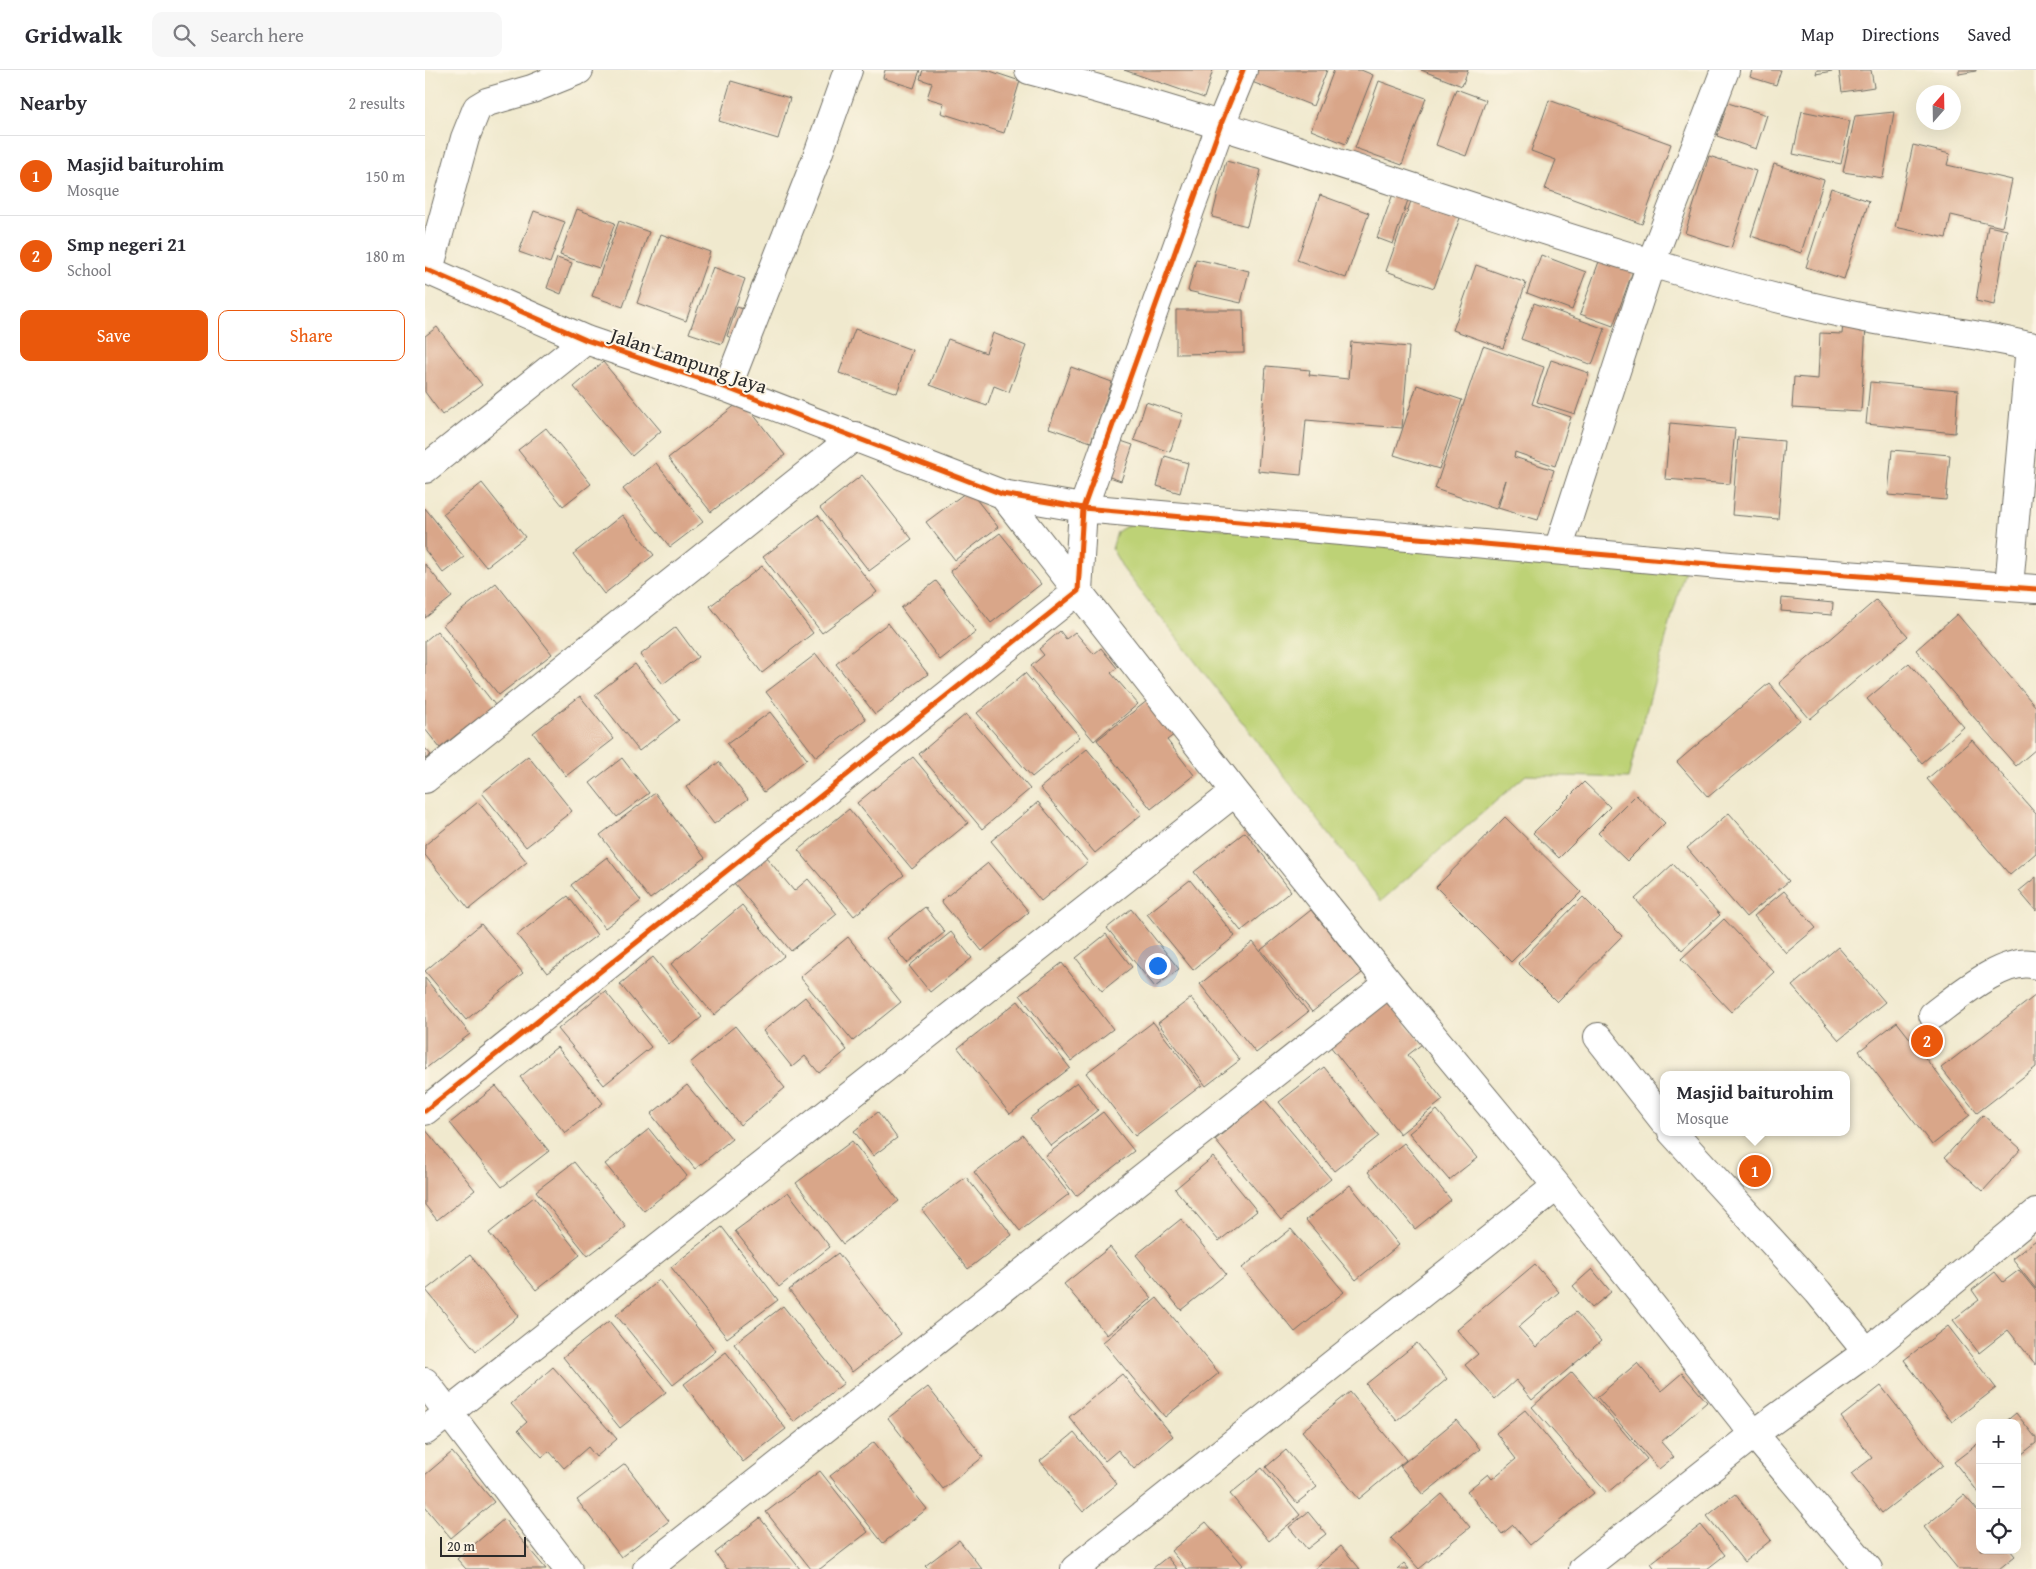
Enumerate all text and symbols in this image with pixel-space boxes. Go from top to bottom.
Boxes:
search box [152,12,502,57]
text: Gridwalk [25,17,122,52]
icon: search [170,21,198,49]
text: Search here [210,21,304,49]
text: Map [1801,21,1834,48]
text: Directions [1862,21,1939,48]
text: Saved [1967,21,2011,48]
north arrow [1916,85,1961,130]
text: Nearby [20,87,87,118]
text: 2 results [348,91,405,115]
text: Masjid baiturohim [67,150,224,178]
text: 1 [32,164,40,188]
text: 150 m [365,164,405,188]
text: Mosque [67,178,119,202]
text: Smp negeri 21 [67,230,187,258]
text: 2 [32,244,40,268]
text: 180 m [365,244,405,268]
text: School [67,258,111,282]
button: Save [20,310,208,361]
button: Share [218,310,405,361]
street label: Jalan Lampung Jaya [604,319,772,401]
your location [1145,953,1171,979]
pin: 2 [1911,1022,1943,1060]
popup [1660,1071,1850,1136]
text: Masjid baiturohim [1677,1078,1833,1106]
text: Mosque [1677,1106,1729,1130]
pin: 1 [1739,1152,1771,1190]
map controls [1976,1419,2021,1554]
button: + [1976,1419,2021,1464]
button: − [1976,1464,2021,1509]
button: locate [1976,1509,2021,1554]
scale bar [440,1534,526,1557]
text: 20 m [447,1536,475,1556]

